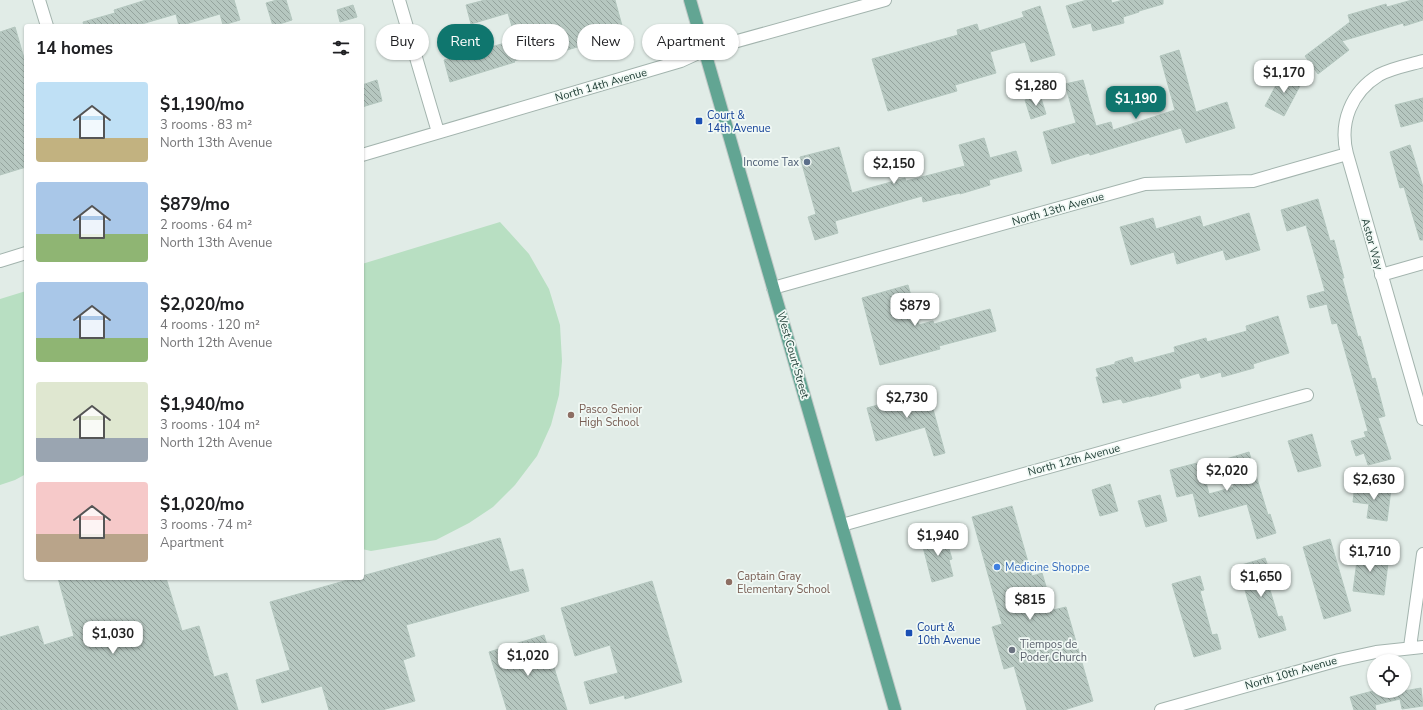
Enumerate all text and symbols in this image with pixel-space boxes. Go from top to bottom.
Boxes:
chip: Buy [376,24,429,60]
chip: Rent [437,24,494,60]
chip: Filters [502,24,569,60]
chip: New [577,24,634,60]
chip: Apartment [642,24,739,60]
text: 14 homes [36,37,113,60]
icon: filters [330,37,352,59]
pin: $1,170 [1251,60,1317,94]
text: $1,170 [1263,64,1305,82]
street label: North 14th Avenue [553,65,649,105]
pin: $1,280 [1003,73,1069,107]
text: $1,280 [1015,77,1057,95]
pin: $1,190 [1103,86,1169,120]
text: $1,190 [1115,90,1157,108]
text: $1,190/mo [160,93,244,116]
icon: home [68,98,116,146]
place label: Court & 14th Avenue [707,108,771,136]
text: 3 rooms · 83 m² [160,116,252,134]
marker: Court & 14th Avenue [694,116,704,126]
text: North 13th Avenue [160,134,272,152]
pin: $2,150 [861,151,927,185]
place label: Income Tax [743,155,799,170]
text: $2,150 [873,155,915,173]
marker: Income Tax [802,157,812,167]
street label: North 13th Avenue [1010,189,1106,229]
text: $879/mo [160,193,230,216]
icon: home [68,198,116,246]
text: 2 rooms · 64 m² [160,216,252,234]
street label: Astor Way [1358,217,1387,272]
text: North 13th Avenue [160,234,272,252]
text: $2,020/mo [160,293,244,316]
pin: $879 [891,293,939,327]
text: $879 [899,297,931,315]
icon: home [68,298,116,346]
street label: West Court Street [773,310,813,400]
text: 4 rooms · 120 m² [160,316,260,334]
text: North 12th Avenue [160,334,272,352]
pin: $2,730 [874,385,940,419]
text: $2,730 [886,389,928,407]
text: $1,940/mo [160,393,244,416]
icon: home [68,398,116,446]
place label: Pasco Senior High School [579,402,642,430]
marker: Pasco Senior High School [566,410,576,420]
text: 3 rooms · 104 m² [160,416,260,434]
text: North 12th Avenue [160,434,272,452]
street label: North 12th Avenue [1026,440,1122,480]
pin: $2,020 [1194,458,1260,492]
text: $2,020 [1206,462,1248,480]
pin: $2,630 [1341,467,1407,501]
text: $2,630 [1353,471,1395,489]
text: $1,020/mo [160,493,244,516]
icon: home [68,498,116,546]
text: 3 rooms · 74 m² [160,516,252,534]
pin: $1,940 [905,523,971,557]
text: $1,940 [917,527,959,545]
text: Apartment [160,534,223,552]
pin: $1,710 [1337,539,1403,573]
text: $1,710 [1349,543,1391,561]
place label: Medicine Shoppe [1005,560,1090,575]
marker: Medicine Shoppe [992,562,1002,572]
pin: $1,650 [1228,564,1294,598]
text: $1,650 [1240,568,1282,586]
place label: Captain Gray Elementary School [737,569,831,597]
marker: Captain Gray Elementary School [724,577,734,587]
pin: $815 [1006,587,1054,621]
text: $815 [1014,591,1046,609]
place label: Court & 10th Avenue [917,620,981,648]
pin: $1,030 [80,621,146,655]
text: $1,030 [92,625,134,643]
marker: Court & 10th Avenue [904,628,914,638]
place label: Tiempos de Poder Church [1020,637,1087,665]
pin: $1,020 [495,643,561,677]
marker: Tiempos de Poder Church [1007,645,1017,655]
text: $1,020 [507,647,549,665]
street label: North 10th Avenue [1243,653,1339,693]
map controls [1367,654,1411,698]
button: locate [1367,654,1411,698]

